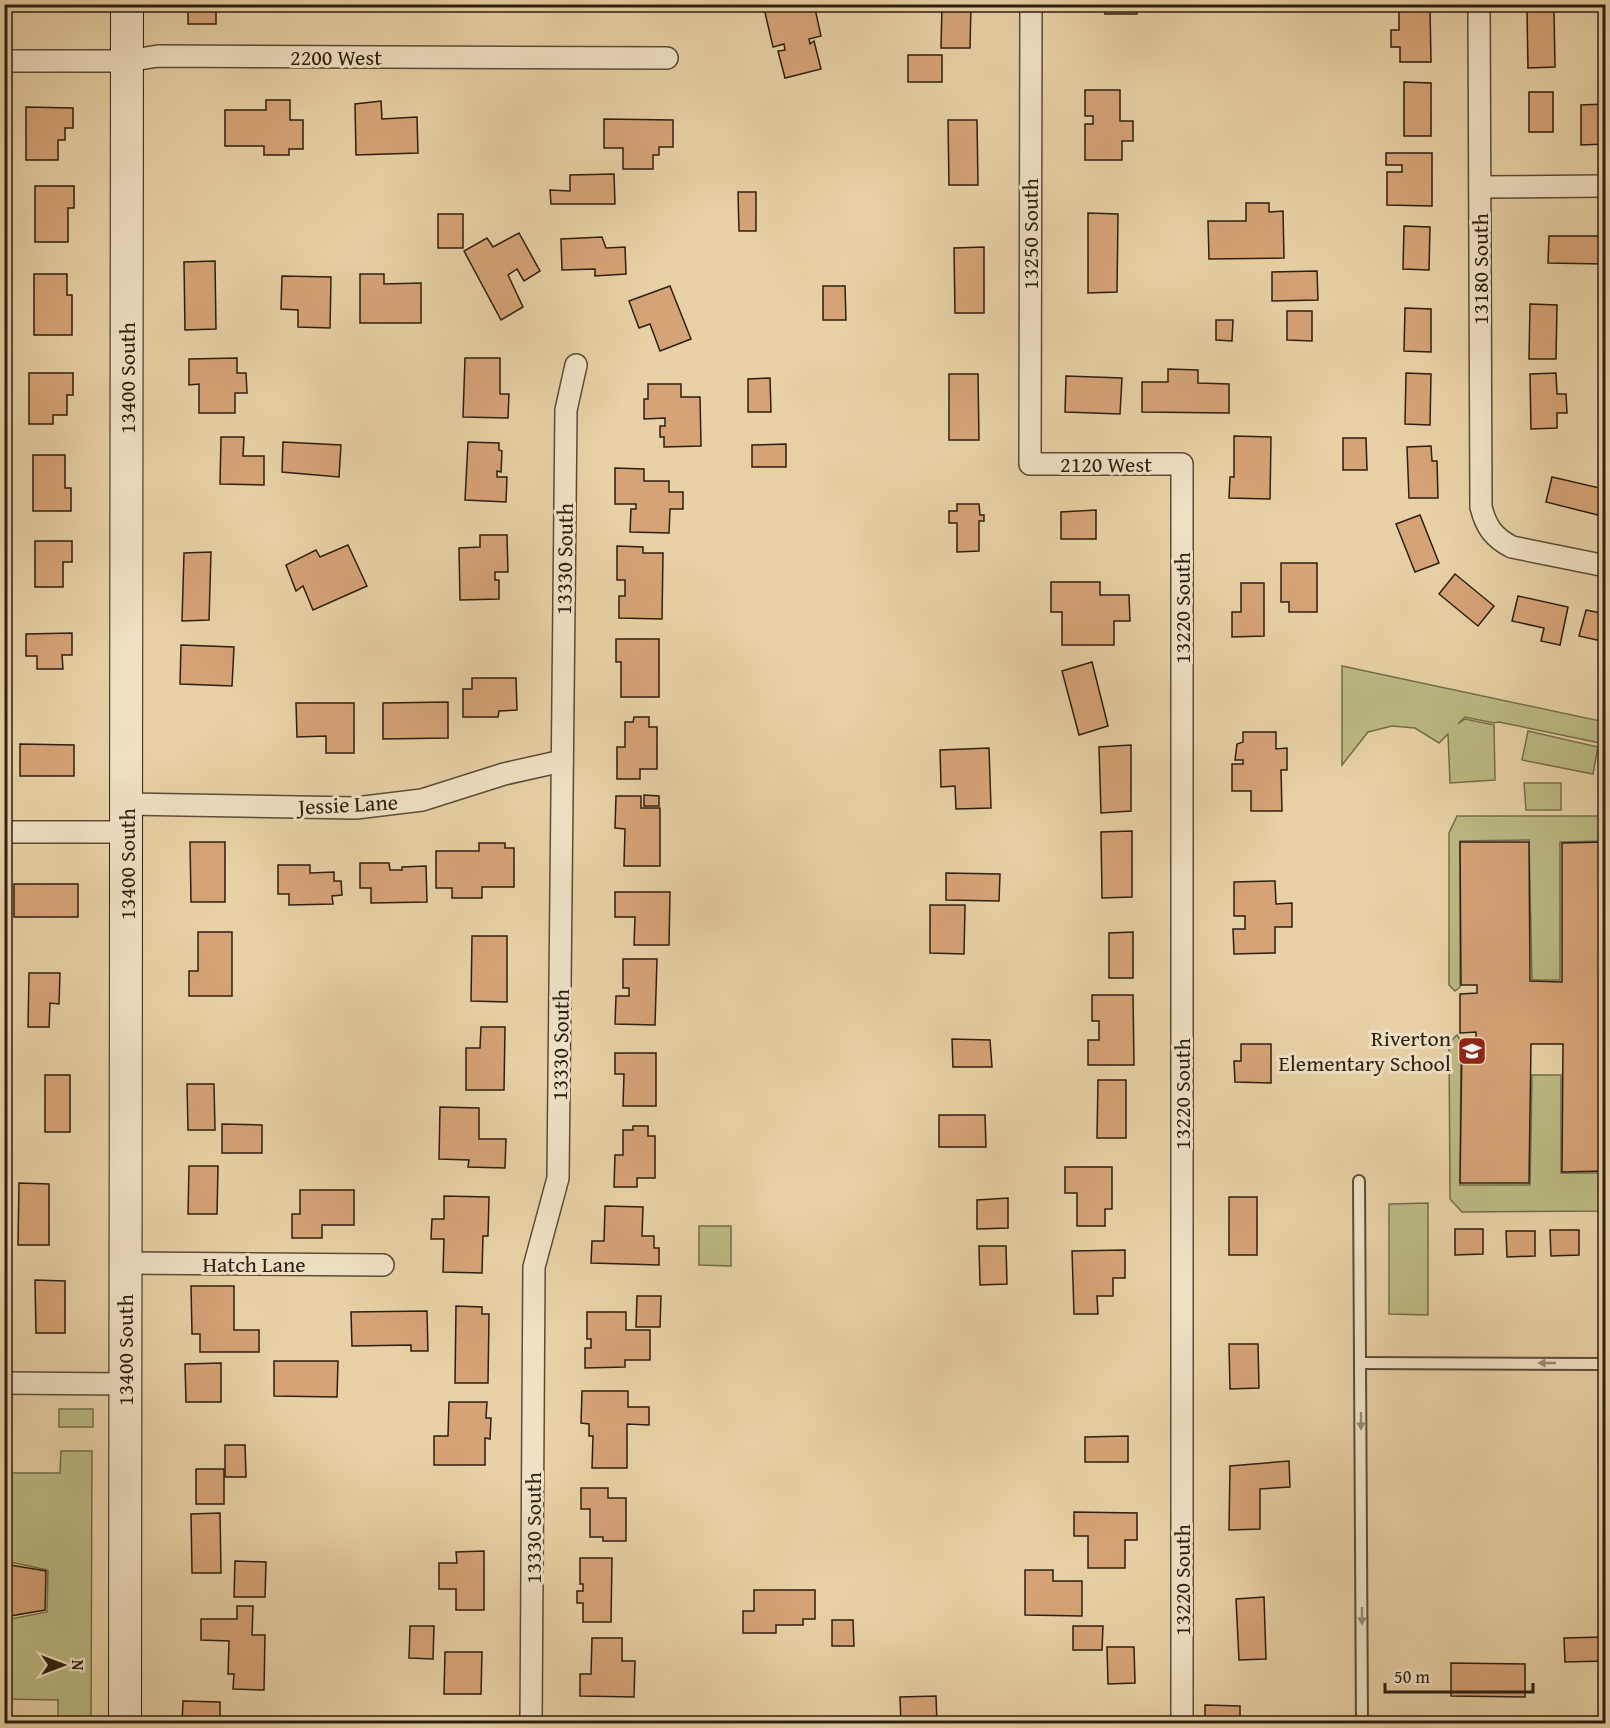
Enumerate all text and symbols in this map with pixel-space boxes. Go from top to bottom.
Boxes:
street label: 2200 West [290,41,382,73]
street label: 13250 South [1014,177,1046,290]
street label: 13180 South [1464,212,1496,325]
street label: 13400 South [111,321,143,434]
street label: 2120 West [1060,448,1152,480]
street label: 13330 South [547,502,581,615]
street label: 13220 South [1166,551,1198,664]
street label: Jessie Lane [294,785,399,823]
street label: 13400 South [111,807,143,920]
street label: 13330 South [543,988,577,1101]
place label: Riverton Elementary School [1279,1022,1452,1079]
school or university icon: Riverton Elementary School [1456,1035,1488,1067]
street label: 13220 South [1166,1037,1198,1150]
street label: Hatch Lane [202,1248,306,1280]
street label: 13400 South [109,1293,141,1406]
one-way arrow [1538,1359,1557,1368]
one-way arrow [1356,1412,1366,1431]
street label: 13330 South [517,1471,549,1584]
street label: 13220 South [1166,1523,1198,1636]
one-way arrow [1357,1607,1366,1626]
north arrow [33,1635,93,1695]
scale bar [1385,1656,1534,1694]
text: N [66,1660,90,1671]
text: 50 m [1394,1663,1430,1690]

